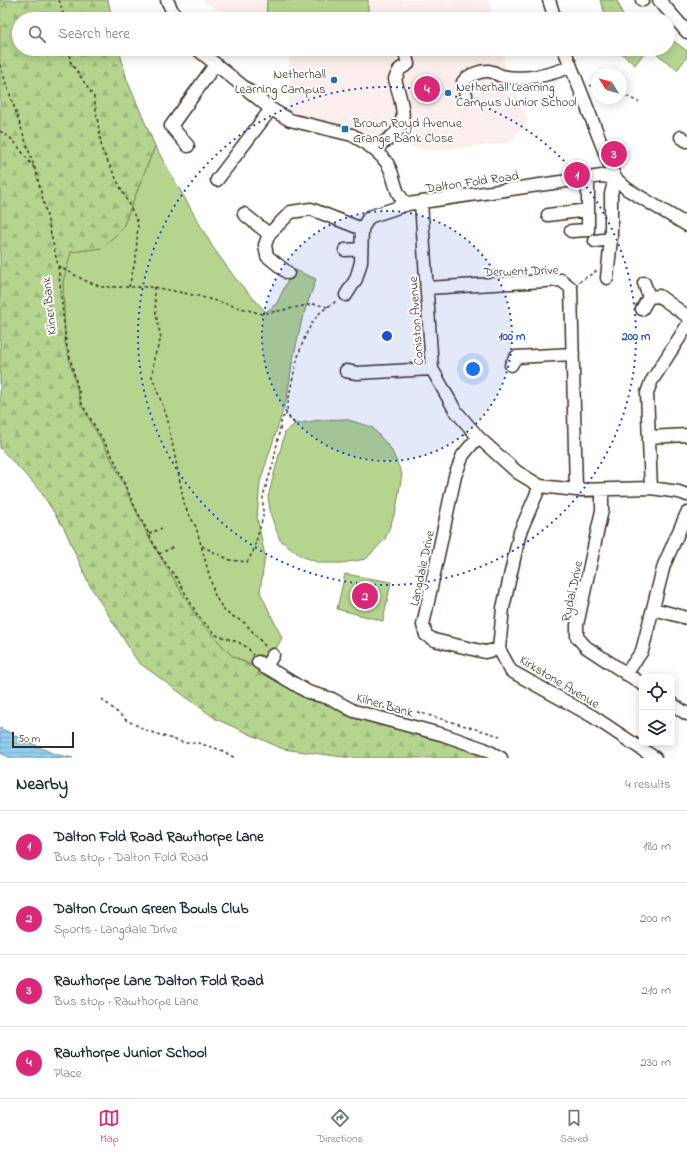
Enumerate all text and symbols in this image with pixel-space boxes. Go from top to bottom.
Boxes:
search box [12,12,675,56]
icon: search [26,23,48,45]
text: Search here [58,23,130,45]
place label: Netherhall Learning Campus [235,65,326,100]
north arrow [591,68,627,104]
pin: 4 [414,74,440,104]
marker: Netherhall Learning Campus [329,75,339,85]
place label: Netherhall Learning Campus Junior School [456,78,577,112]
marker: Netherhall Learning Campus Junior School [443,88,453,98]
place label: Brown Royd Avenue Grange Bank Close [352,114,462,149]
marker: Brown Royd Avenue Grange Bank Close [340,124,350,134]
pin: 3 [601,139,627,169]
pin: 1 [564,160,590,190]
street label: Dalton Fold Road [423,166,521,199]
street label: Derwent Drive [482,261,559,282]
street label: Kilner Bank [37,276,62,336]
street label: Coniston Avenue [404,276,429,366]
text: 100 m [499,328,526,346]
text: 200 m [621,328,651,346]
centre of rings [380,329,394,343]
your location [463,359,483,379]
street label: Langdale Drive [405,529,441,608]
street label: Rydal Drive [557,559,589,624]
pin: 2 [352,581,378,611]
street label: Kirkstone Avenue [516,651,603,714]
map controls [639,674,675,746]
button: locate [639,674,675,710]
street label: Kilner Bank [354,688,415,723]
button: layers [639,710,675,746]
scale bar [12,730,74,749]
text: 50 m [18,731,40,747]
text: Nearby [16,772,68,797]
text: 4 results [625,775,671,794]
text: Dalton Fold Road Rawthorpe Lane [54,826,264,848]
text: 1 [27,837,31,856]
text: 180 m [643,837,671,856]
text: Bus stop · Dalton Fold Road [54,848,208,867]
text: Dalton Crown Green Bowls Club [54,898,248,920]
text: 2 [26,909,32,928]
text: 200 m [640,909,671,928]
text: Sports · Langdale Drive [54,920,177,939]
text: Rawthorpe Lane Dalton Fold Road [54,970,264,992]
text: 3 [26,981,32,1000]
text: 210 m [641,981,671,1000]
text: Bus stop · Rawthorpe Lane [54,992,198,1011]
text: Rawthorpe Junior School [54,1042,207,1064]
text: 4 [26,1053,32,1072]
text: 230 m [640,1053,671,1072]
text: Place [54,1064,82,1083]
tab: Map [98,1107,120,1147]
tab: Directions [317,1107,363,1147]
tab: Saved [560,1107,589,1147]

